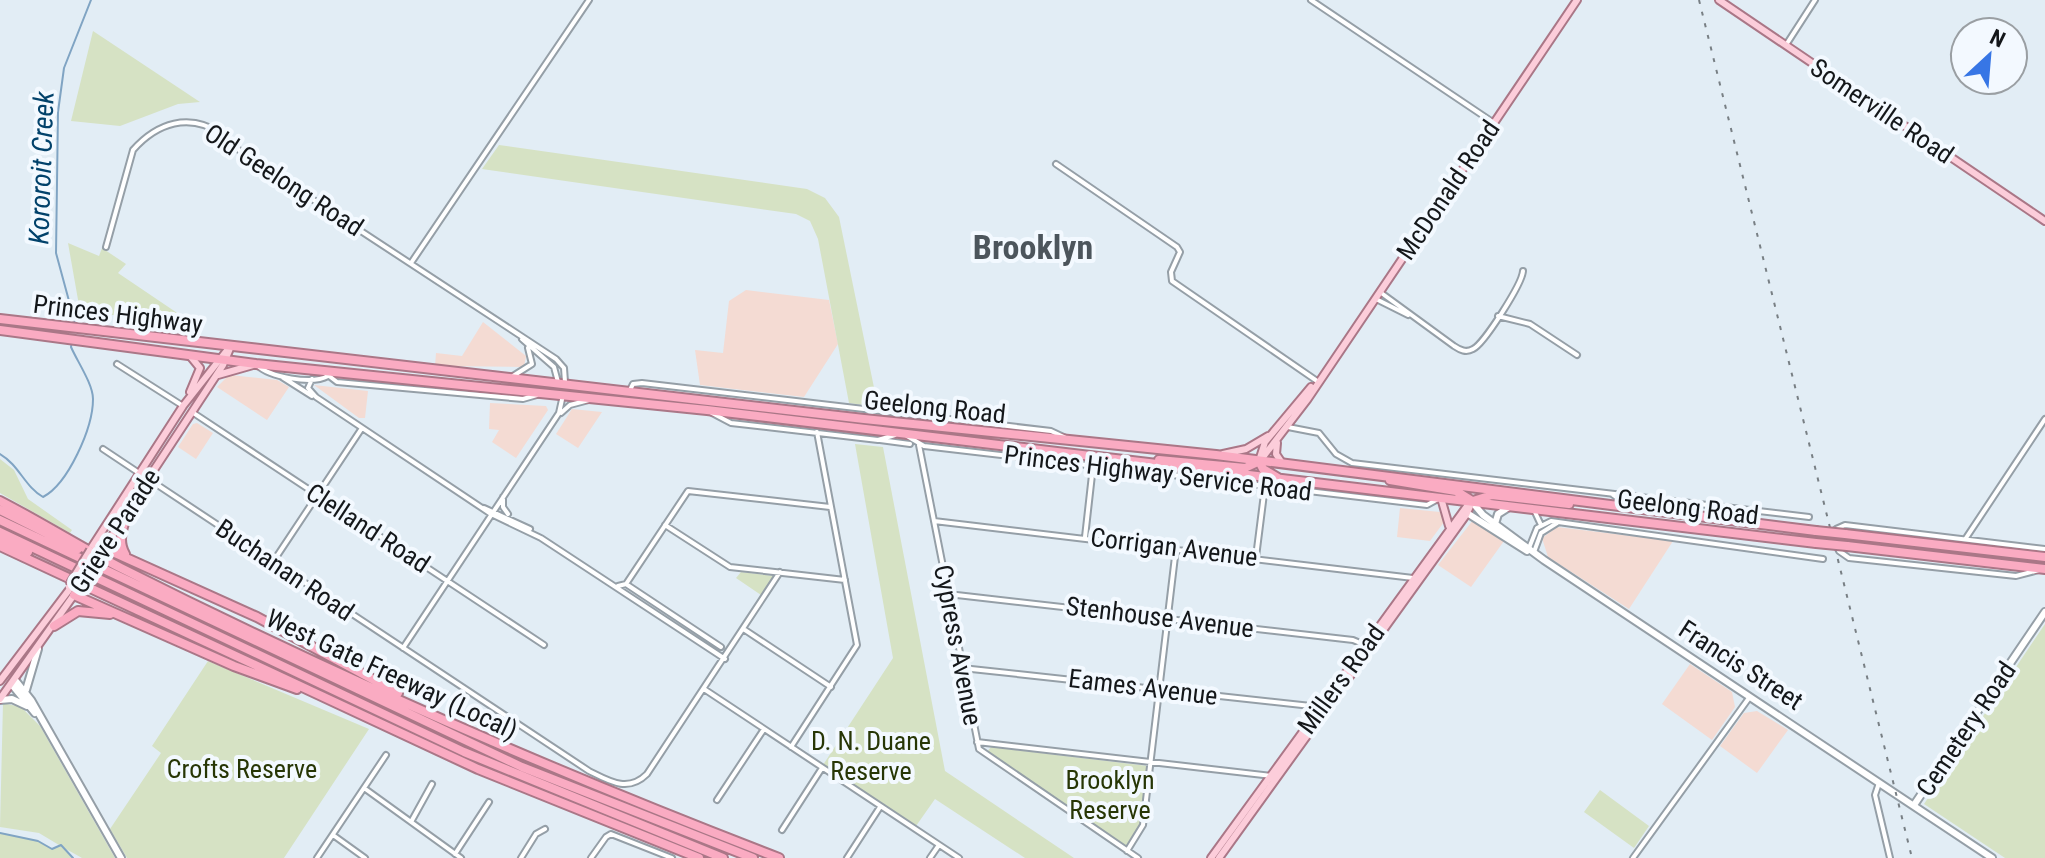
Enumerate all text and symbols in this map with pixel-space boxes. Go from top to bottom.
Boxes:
north arrow [1949,16,2029,96]
text: N [1986,24,2009,53]
street label: Somerville Road [1805,52,1959,170]
water label: Kororoit Creek [22,90,61,245]
street label: McDonald Road [1390,115,1506,265]
street label: Old Geelong Road [199,118,369,242]
district label: Brooklyn [973,227,1093,267]
street label: Princes Highway [32,289,205,339]
street label: Geelong Road [863,385,1007,429]
street label: Princes Highway Service Road [1003,439,1313,507]
street label: Grieve Parade [64,463,166,599]
street label: Clelland Road [301,477,435,579]
street label: Geelong Road [1616,483,1760,531]
street label: Buchanan Road [210,513,360,627]
street label: Corrigan Avenue [1089,522,1259,572]
street label: Cypress Avenue [928,562,988,728]
street label: Stenhouse Avenue [1064,591,1256,643]
street label: West Gate Freeway (Local) [262,603,522,745]
street label: Francis Street [1674,614,1808,716]
street label: Millers Road [1291,619,1391,739]
street label: Cemetery Road [1910,656,2022,802]
street label: Eames Avenue [1067,663,1219,711]
park label: D. N. Duane Reserve [811,726,931,786]
park label: Crofts Reserve [167,754,317,784]
park label: Brooklyn Reserve [1065,765,1155,825]

